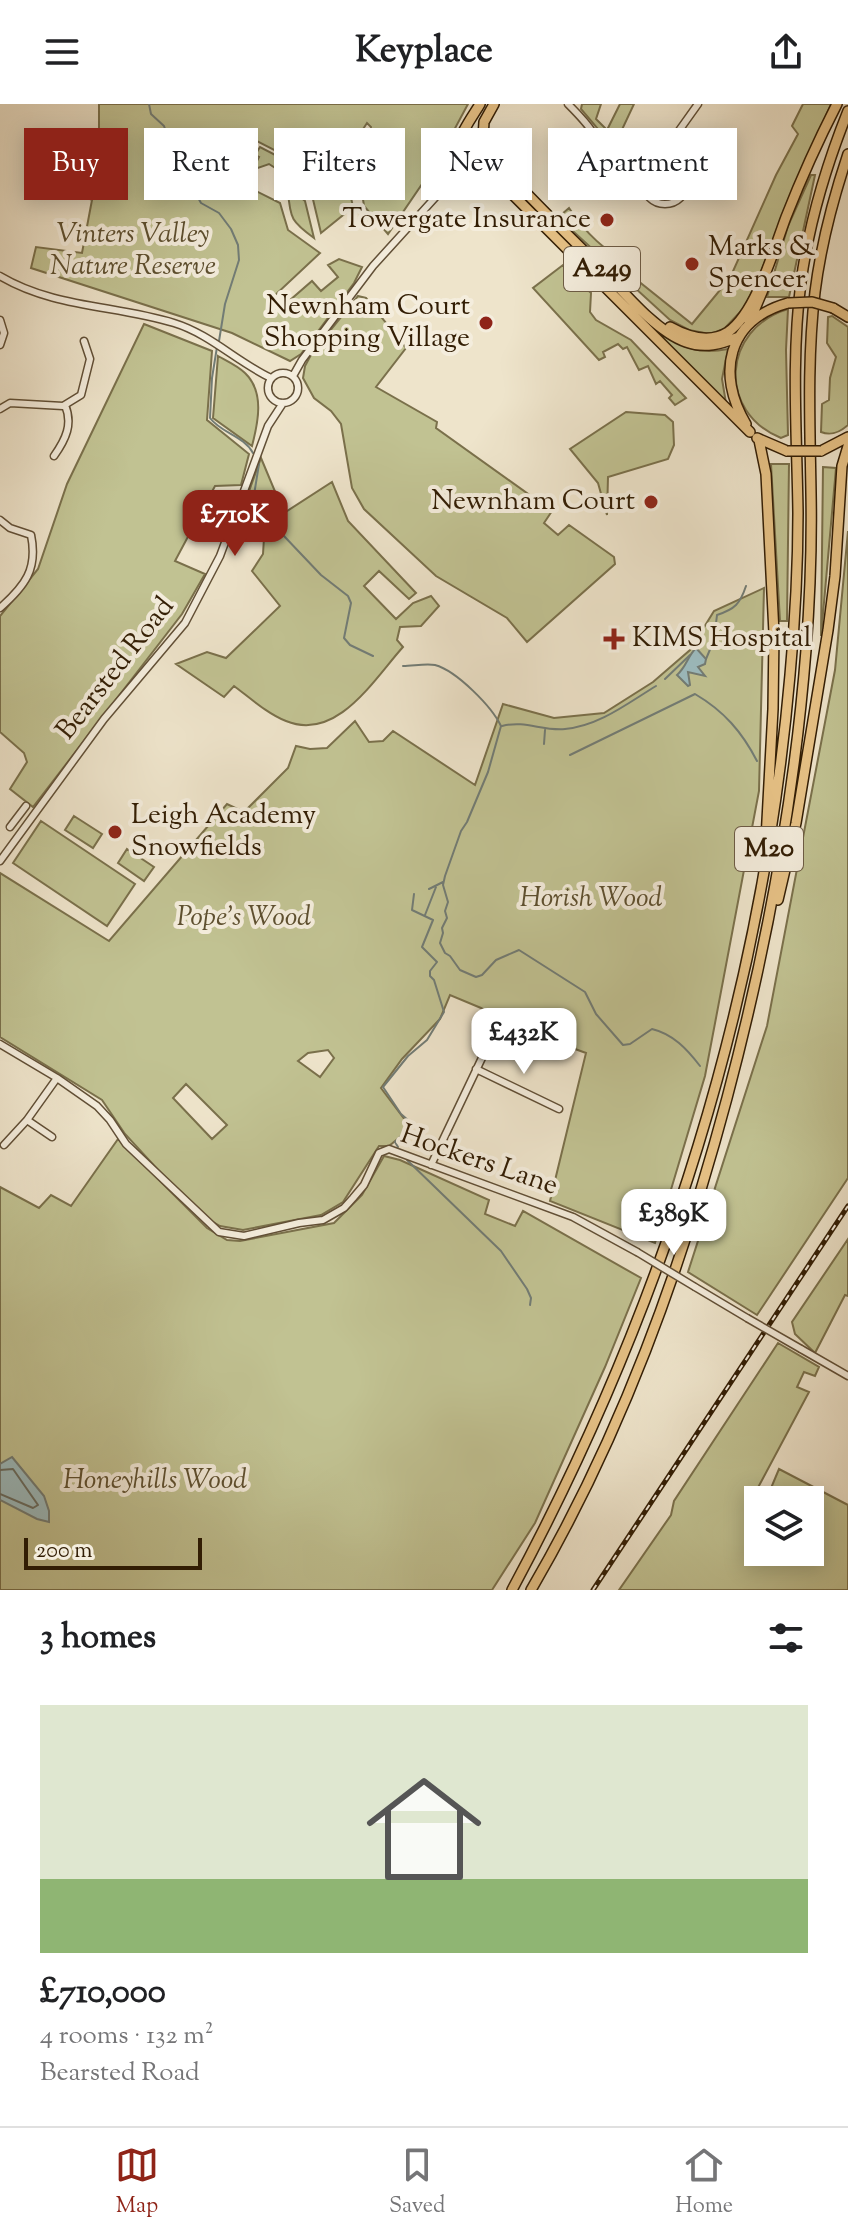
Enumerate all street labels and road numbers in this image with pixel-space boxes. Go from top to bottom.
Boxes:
road number: A249 [564,247,640,291]
street label: Bearsted Road [47,589,185,749]
road number: M20 [735,827,803,871]
street label: Hockers Lane [395,1115,563,1207]

